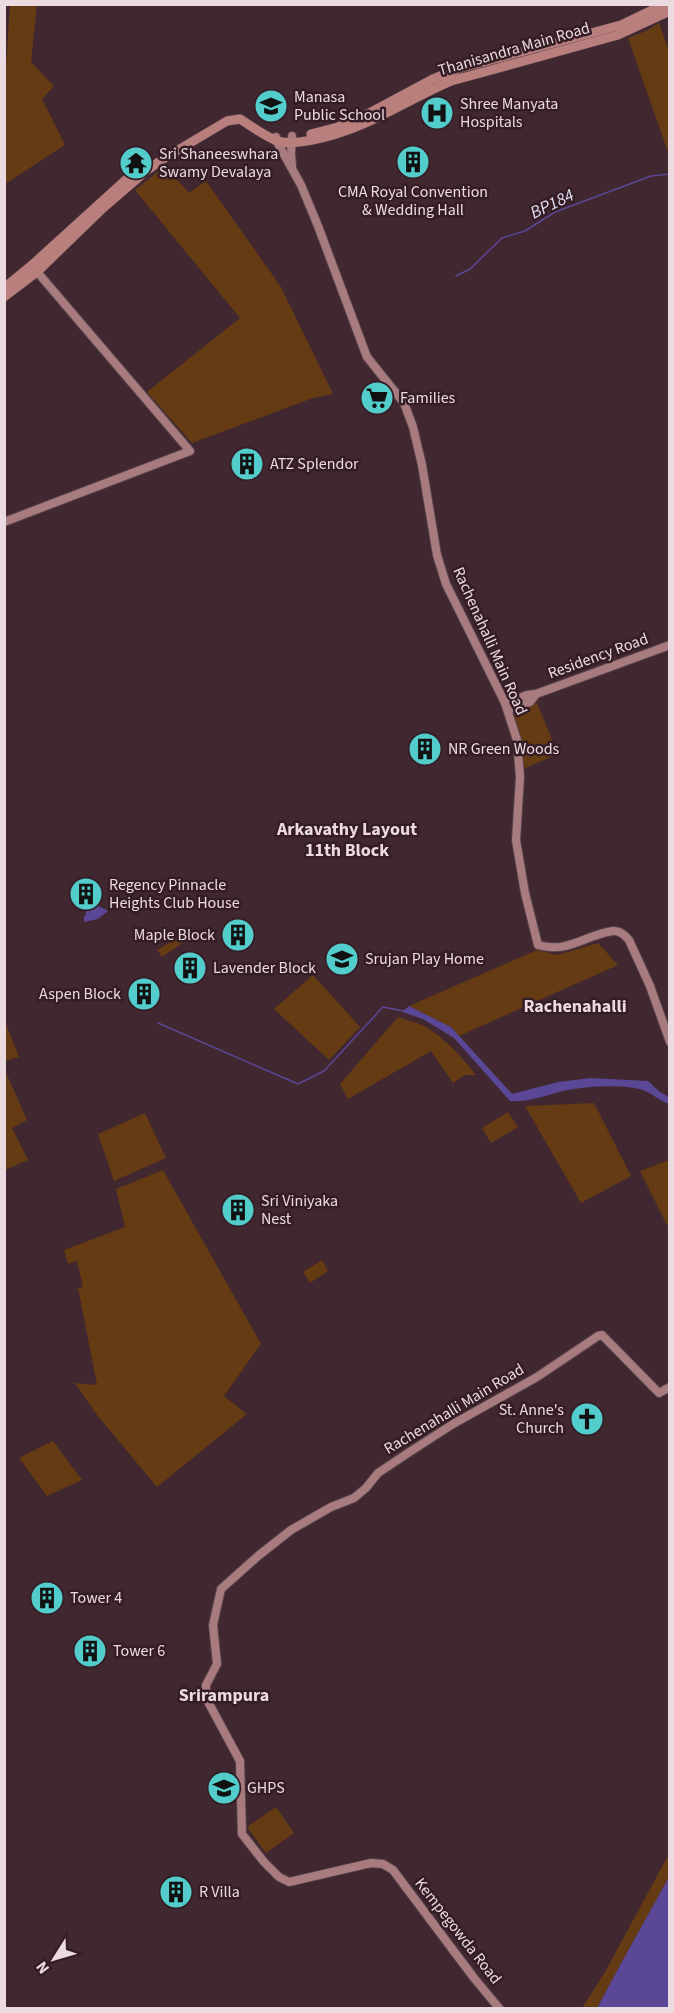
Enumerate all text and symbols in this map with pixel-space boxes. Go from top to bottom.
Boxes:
street label: Thanisandra Main Road [436,17,592,81]
place label: Manasa Public School [294,86,385,126]
school or university icon: Manasa Public School [253,88,289,124]
place label: Shree Manyata Hospitals [460,93,558,133]
hospital icon: Shree Manyata Hospitals [419,95,455,131]
place label: Sri Shaneeswhara Swamy Devalaya [159,143,278,183]
building icon: CMA Royal Convention & Wedding Hall [395,144,431,180]
temple icon: Sri Shaneeswhara Swamy Devalaya [118,145,154,181]
place label: CMA Royal Convention & Wedding Hall [338,181,488,221]
water label: BP184 [526,183,579,225]
supermarket icon: Families [359,380,395,416]
place label: Families [400,387,456,409]
building icon: ATZ Splendor [229,446,265,482]
place label: ATZ Splendor [270,453,359,475]
street label: Rachenahalli Main Road [447,564,533,718]
street label: Residency Road [545,628,651,684]
building icon: NR Green Woods [407,731,443,767]
place label: NR Green Woods [448,738,560,760]
district label: Arkavathy Layout 11th Block [276,817,417,863]
place label: Regency Pinnacle Heights Club House [109,874,240,914]
building icon: Regency Pinnacle Heights Club House [68,876,104,912]
building icon: Maple Block [220,917,256,953]
place label: Maple Block [134,924,215,946]
school or university icon: Srujan Play Home [324,941,360,977]
place label: Srujan Play Home [365,948,484,970]
building icon: Lavender Block [172,950,208,986]
place label: Lavender Block [213,957,316,979]
building icon: Aspen Block [126,976,162,1012]
place label: Aspen Block [39,983,121,1005]
district label: Rachenahalli [523,994,627,1019]
place label: Sri Viniyaka Nest [261,1190,338,1230]
building icon: Sri Viniyaka Nest [220,1192,256,1228]
street label: Rachenahalli Main Road [380,1358,528,1460]
place label: St. Anne's Church [499,1399,564,1439]
church icon: St. Anne's Church [569,1401,605,1437]
building icon: Tower 4 [29,1580,65,1616]
place label: Tower 4 [70,1587,122,1609]
building icon: Tower 6 [72,1633,108,1669]
place label: Tower 6 [113,1640,165,1662]
district label: Srirampura [179,1683,269,1708]
school or university icon: GHPS [206,1770,242,1806]
place label: GHPS [247,1777,285,1799]
street label: Kempegowda Road [410,1873,506,1989]
building icon: R Villa [158,1874,194,1910]
place label: R Villa [199,1881,240,1903]
north arrow [24,1929,84,1989]
text: N [31,1957,55,1978]

